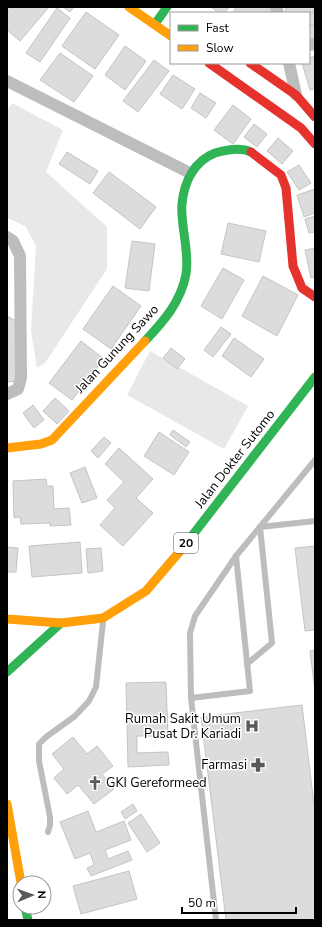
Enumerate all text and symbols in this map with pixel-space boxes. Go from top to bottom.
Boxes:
legend [170,12,310,64]
text: Fast [206,20,229,36]
text: Slow [206,40,234,56]
street label: Jalan Gunung Sawo [70,301,163,398]
street label: Jalan Dokter Sutomo [190,406,279,513]
road number: 20 [174,533,198,553]
place label: Rumah Sakit Umum Pusat Dr. Kariadi [125,710,241,743]
hospital icon: Rumah Sakit Umum Pusat Dr. Kariadi [244,718,260,734]
place label: Farmasi [201,756,247,774]
pharmacy icon: Farmasi [250,757,266,773]
place label: GKI Gereformeed [106,774,207,792]
church icon: GKI Gereformeed [87,775,103,791]
north arrow [12,875,52,915]
scale bar [182,889,296,915]
text: N [34,890,49,899]
text: 50 m [188,895,216,911]

